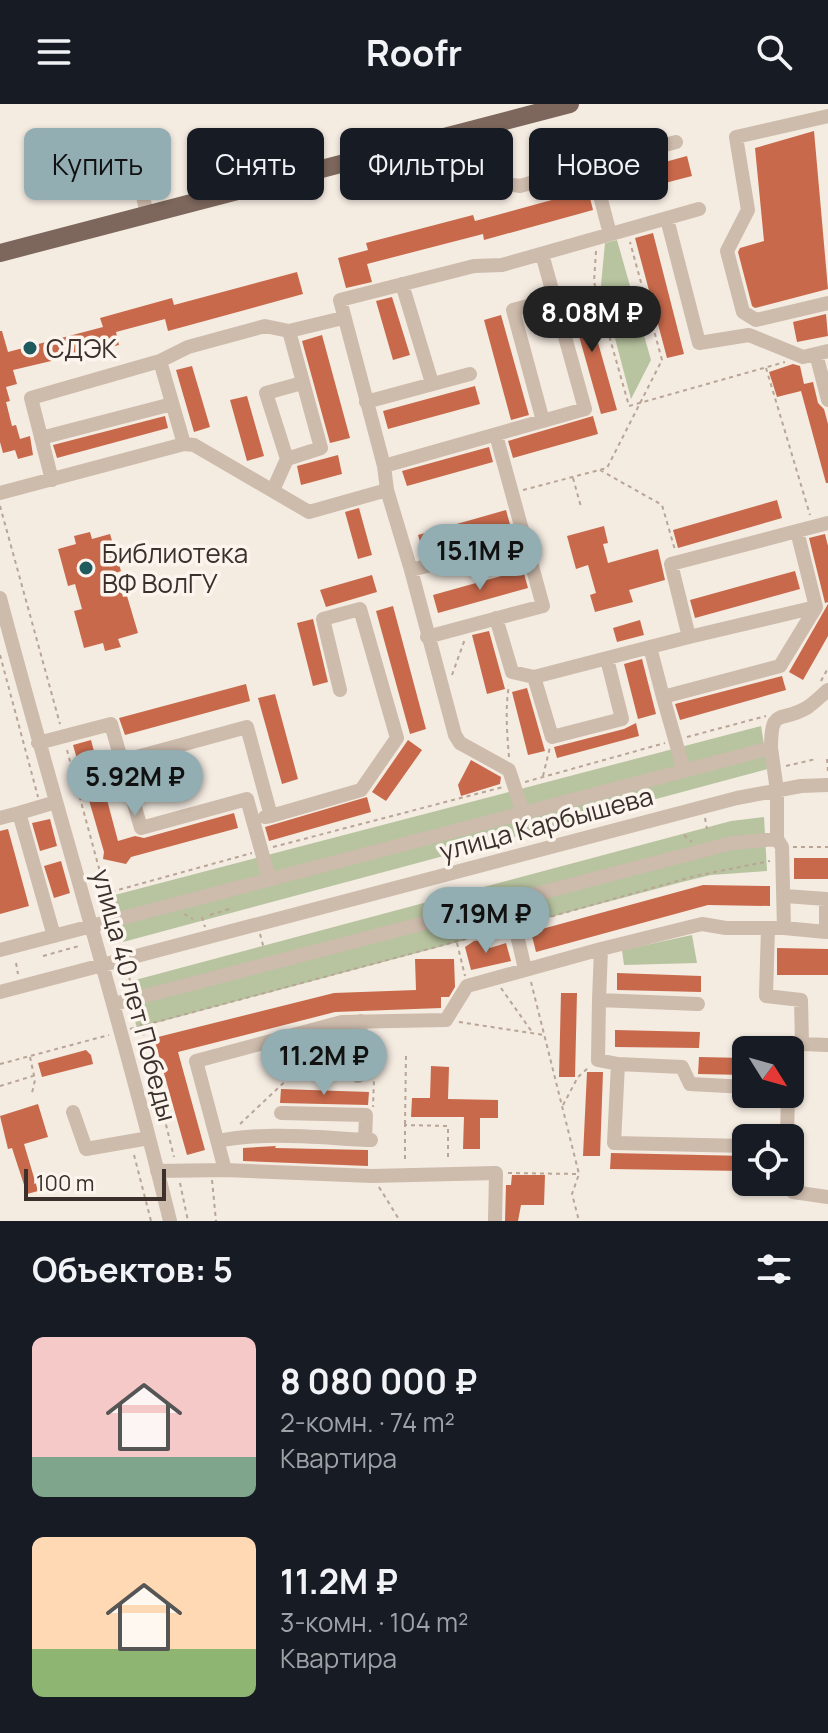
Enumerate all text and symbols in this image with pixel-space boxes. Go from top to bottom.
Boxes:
text: Roofr [366,28,462,77]
icon: menu [32,30,76,74]
icon: search [752,30,796,74]
chip: Купить [24,128,171,200]
chip: Снять [187,128,324,200]
chip: Фильтры [340,128,513,200]
chip: Новое [529,128,668,200]
pin: 8.08M ₽ [518,286,666,354]
text: 8.08M ₽ [541,294,643,330]
place label: СДЭК [46,330,118,366]
marker: СДЭК [21,339,39,357]
pin: 15.1M ₽ [406,524,554,592]
text: 15.1M ₽ [436,532,524,568]
place label: Библиотека ВФ ВолГУ [102,535,248,601]
marker: Библиотека ВФ ВолГУ [77,559,95,577]
pin: 5.92M ₽ [61,750,209,818]
text: 5.92M ₽ [85,758,185,794]
street label: улица Карбышева [435,777,657,869]
street label: улица 40 лет Победы [84,865,186,1125]
pin: 7.19M ₽ [412,887,560,955]
text: 7.19M ₽ [441,895,532,931]
pin: 11.2M ₽ [250,1029,398,1097]
north arrow [732,1036,804,1108]
map controls [732,1036,804,1196]
text: 11.2M ₽ [279,1037,369,1073]
button: locate [732,1124,804,1196]
scale bar [24,1165,166,1201]
text: 100 m [36,1168,94,1198]
text: Объектов: 5 [32,1246,233,1292]
icon: filters [752,1247,796,1291]
text: 8 080 000 ₽ [280,1358,477,1404]
icon: home [96,1369,192,1465]
text: 2-комн. · 74 m² [280,1404,455,1440]
text: Квартира [280,1440,397,1476]
text: 11.2M ₽ [280,1558,398,1604]
icon: home [96,1569,192,1665]
text: 3-комн. · 104 m² [280,1604,469,1640]
text: Квартира [280,1640,397,1676]

